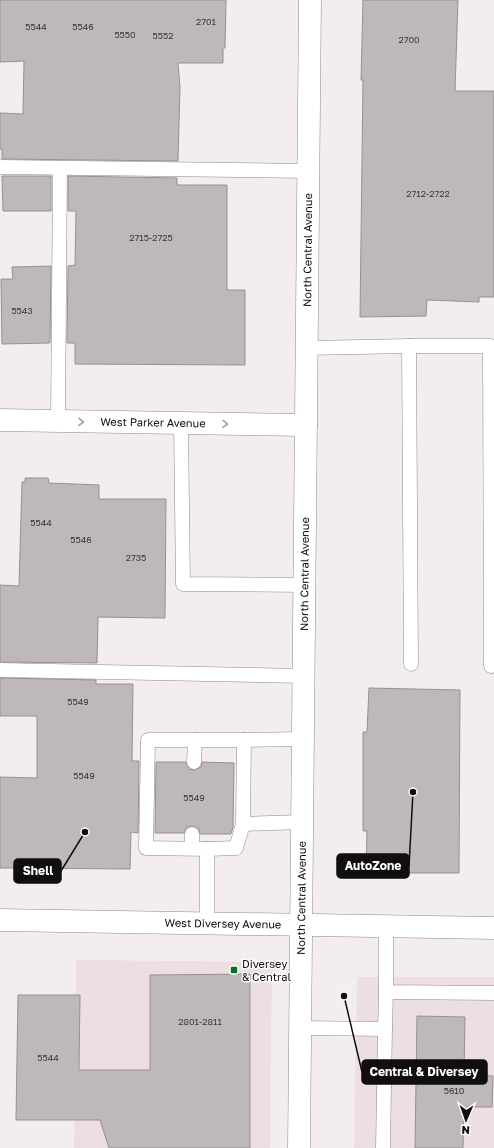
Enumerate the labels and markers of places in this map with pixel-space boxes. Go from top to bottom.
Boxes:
callout: AutoZone [337,854,409,878]
callout: Shell [14,859,61,883]
place label: Diversey & Central [242,957,291,983]
marker: Diversey & Central [229,965,239,975]
callout: Central & Diversey [362,1060,487,1084]

